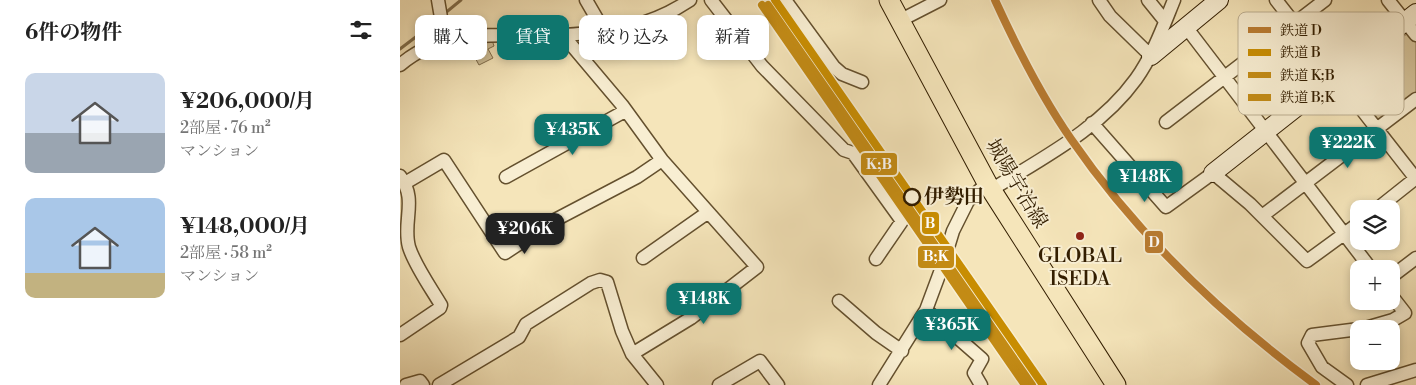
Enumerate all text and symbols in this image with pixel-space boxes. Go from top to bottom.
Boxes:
legend [1238,12,1404,115]
chip: 購入 [415,15,487,60]
chip: 賃貸 [497,15,569,60]
chip: 絞り込み [579,15,687,60]
chip: 新着 [697,15,769,60]
icon: filters [347,16,375,44]
text: 6件の物件 [25,20,122,46]
text: 鉄道 D [1280,22,1322,40]
text: 鉄道 B [1280,44,1321,62]
text: 鉄道 K;B [1280,67,1335,85]
text: ¥206,000/月 [180,89,315,115]
text: 鉄道 B;K [1280,89,1336,107]
icon: home [65,93,125,153]
pin: ¥435K [538,114,608,156]
text: 2部屋 · 76 m² [180,118,271,138]
text: ¥435K [545,120,601,140]
pin: ¥222K [1313,126,1383,169]
text: ¥222K [1320,133,1376,153]
street label: 城陽宇治線 [980,135,1052,233]
text: マンション [180,141,259,161]
line badge: K;B [860,152,898,176]
text: K;B [866,156,892,174]
pin: ¥148K [1110,160,1180,203]
text: ¥148K [1118,167,1172,187]
place label: 伊勢田 [924,185,984,210]
marker: 伊勢田 [903,188,921,206]
map controls [1350,200,1400,370]
button: layers [1350,200,1400,250]
line badge: B [921,211,940,235]
pin: ¥206K [490,212,560,255]
text: ¥148,000/月 [180,214,310,240]
text: B [925,215,935,233]
icon: home [65,218,125,278]
text: ¥206K [497,219,553,239]
marker: GLOBAL ISEDA [1074,230,1086,242]
line badge: D [1144,230,1164,254]
text: D [1148,234,1160,252]
text: 2部屋 · 58 m² [180,243,272,263]
place label: GLOBAL ISEDA [1038,244,1122,292]
line badge: B;K [917,245,955,269]
text: B;K [923,248,950,266]
button: + [1350,260,1400,310]
text: マンション [180,266,259,286]
pin: ¥148K [669,282,739,325]
text: ¥148K [677,289,731,309]
pin: ¥365K [917,308,987,351]
text: ¥365K [925,315,979,335]
button: − [1350,320,1400,370]

